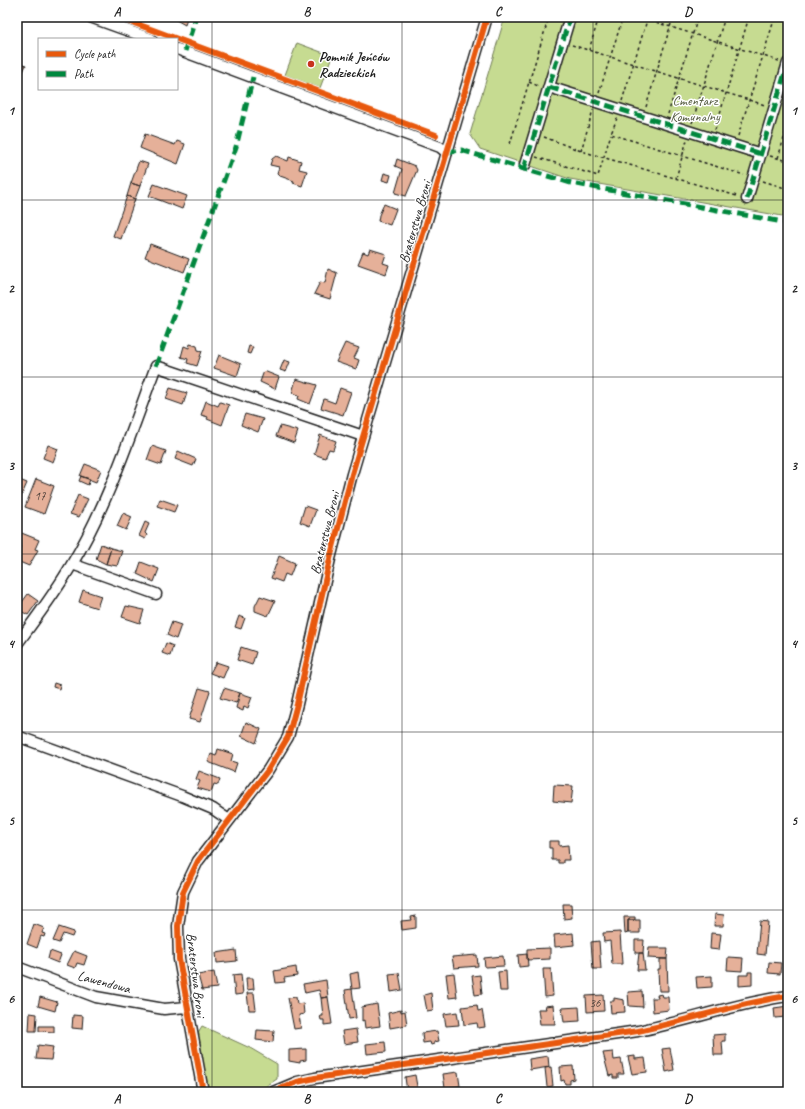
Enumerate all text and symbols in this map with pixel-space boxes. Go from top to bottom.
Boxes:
text: A [114,4,122,20]
text: B [304,4,312,20]
text: C [495,4,503,20]
text: D [684,4,693,20]
legend [38,38,178,90]
text: Cycle path [74,46,116,62]
place label: Pomnik Jeńców Radzieckich [319,48,390,81]
marker: Pomnik Jeńców Radzieckich [306,59,316,69]
text: Path [74,66,94,82]
park label: Cmentarz Komunalny [670,92,721,125]
text: 1 [8,103,16,119]
text: 1 [791,103,799,119]
street label: Braterstwa Broni [395,177,435,265]
text: 2 [8,281,15,297]
text: 2 [791,281,798,297]
text: 3 [8,458,15,474]
text: 3 [791,458,798,474]
house number: 17 [35,488,46,504]
street label: Braterstwa Broni [307,488,344,576]
text: 4 [8,636,16,652]
text: 4 [791,636,799,652]
text: 5 [8,813,15,829]
text: 5 [791,813,798,829]
street label: Braterstwa Broni [182,932,210,1020]
street label: Lawendowa [76,967,133,997]
text: 6 [8,991,15,1007]
text: 6 [791,991,798,1007]
house number: 36 [590,995,601,1011]
text: A [114,1091,122,1107]
text: B [304,1091,312,1107]
text: C [495,1091,503,1107]
text: D [684,1091,693,1107]

